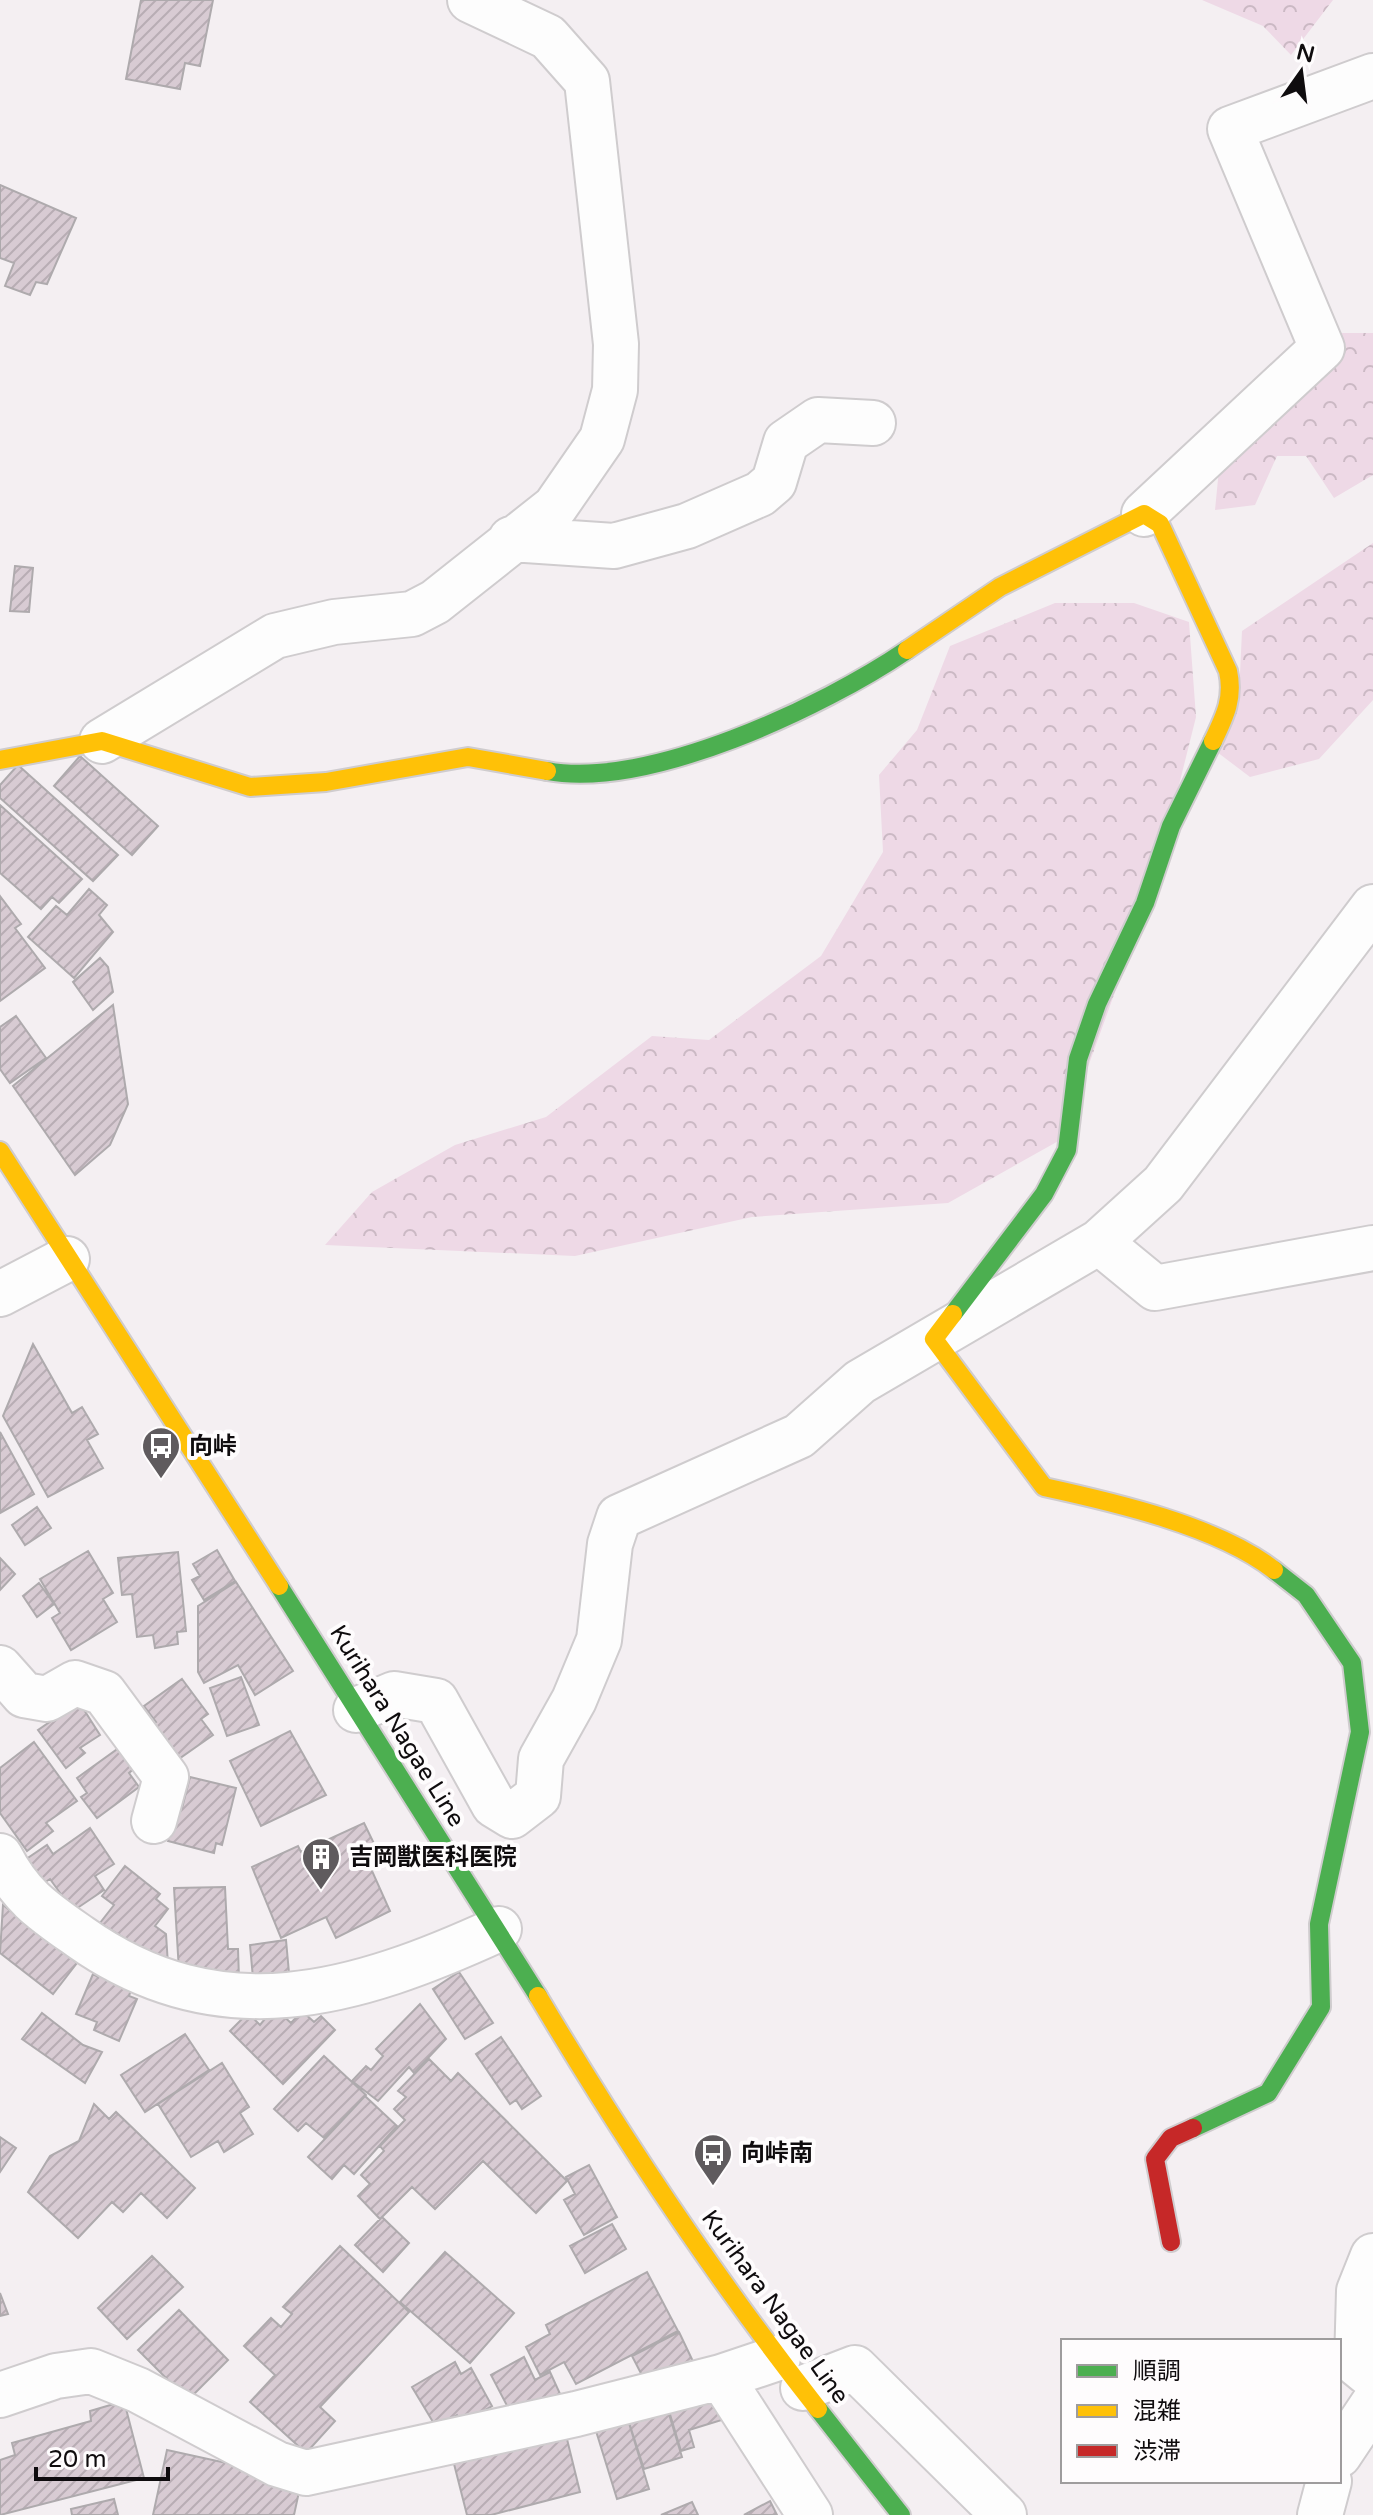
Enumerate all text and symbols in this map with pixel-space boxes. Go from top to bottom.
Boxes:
north arrow [1261,32,1341,112]
text: N [1294,39,1317,68]
bus stop icon: 向峠 [140,1425,182,1480]
place label: 向峠 [189,1432,237,1461]
street label: Kurihara Nagae Line [323,1620,471,1832]
building icon: 吉岡獣医科医院 [300,1836,342,1891]
place label: 吉岡獣医科医院 [349,1843,517,1872]
bus stop icon: 向峠南 [692,2132,734,2187]
place label: 向峠南 [741,2139,813,2168]
street label: Kurihara Nagae Line [695,2205,855,2409]
legend [1061,2339,1341,2483]
text: 順調 [1133,2357,1181,2386]
text: 混雑 [1133,2397,1181,2426]
scale bar [36,2431,168,2481]
text: 渋滞 [1133,2437,1181,2466]
text: 20 m [48,2445,106,2474]

